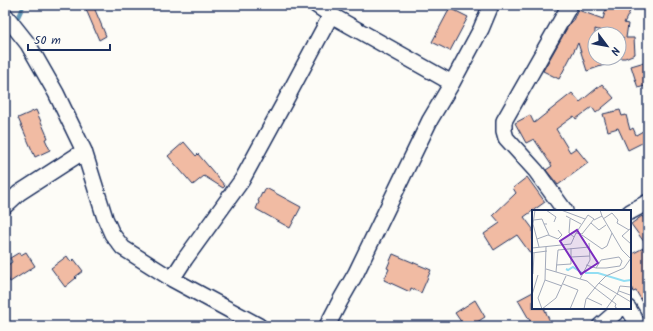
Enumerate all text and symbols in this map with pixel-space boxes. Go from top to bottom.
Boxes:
scale bar [28,26,110,52]
north arrow [587,26,627,66]
text: 50 m [34,31,61,50]
text: N [605,43,624,59]
inset map [532,210,631,309]

